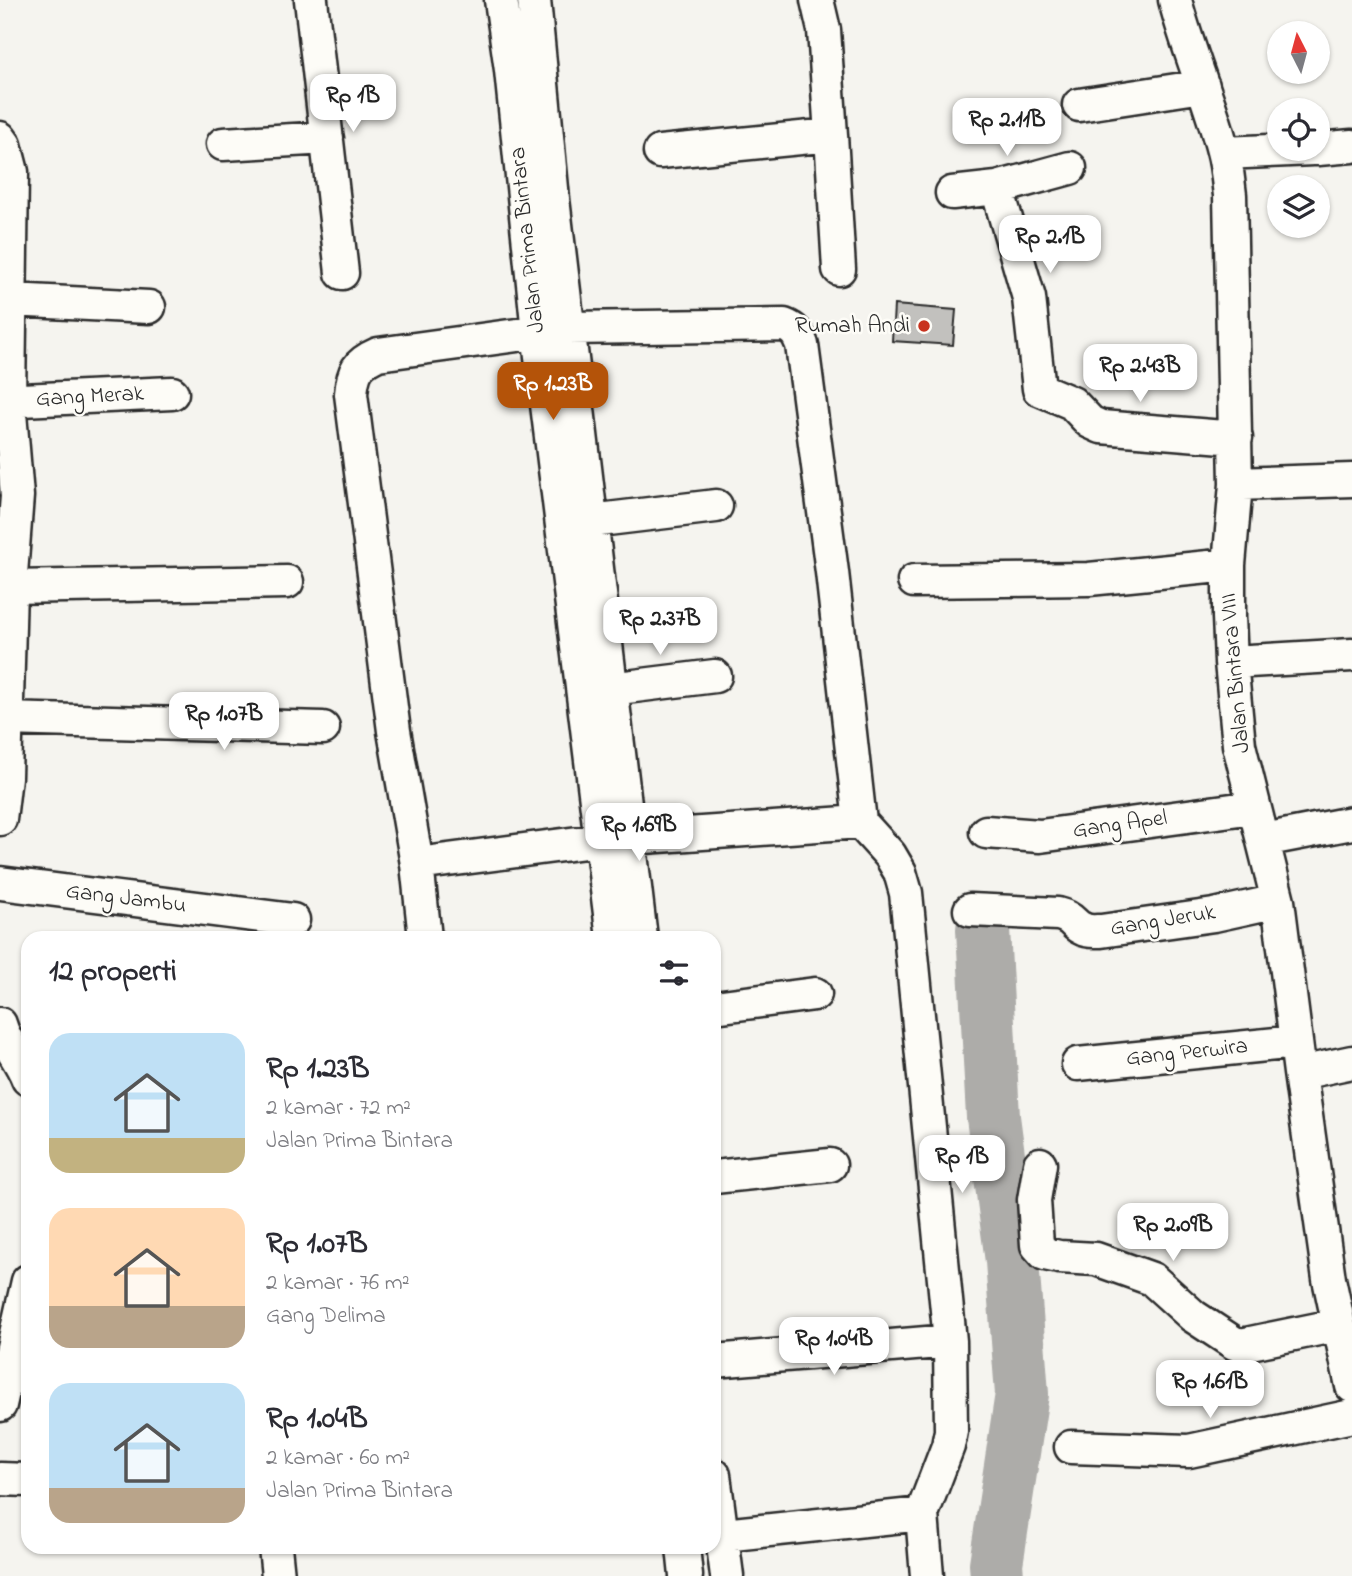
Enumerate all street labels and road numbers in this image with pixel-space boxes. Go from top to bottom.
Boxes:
street label: Jalan Prima Bintara [502,145,554,335]
street label: Gang Merak [35,378,146,417]
street label: Jalan Bintara VIII [1213,592,1259,754]
street label: Gang Apel [1071,802,1170,849]
street label: Gang Jambu [64,875,188,924]
street label: Gang Jeruk [1108,896,1219,947]
street label: Gang Perwira [1124,1030,1250,1077]

